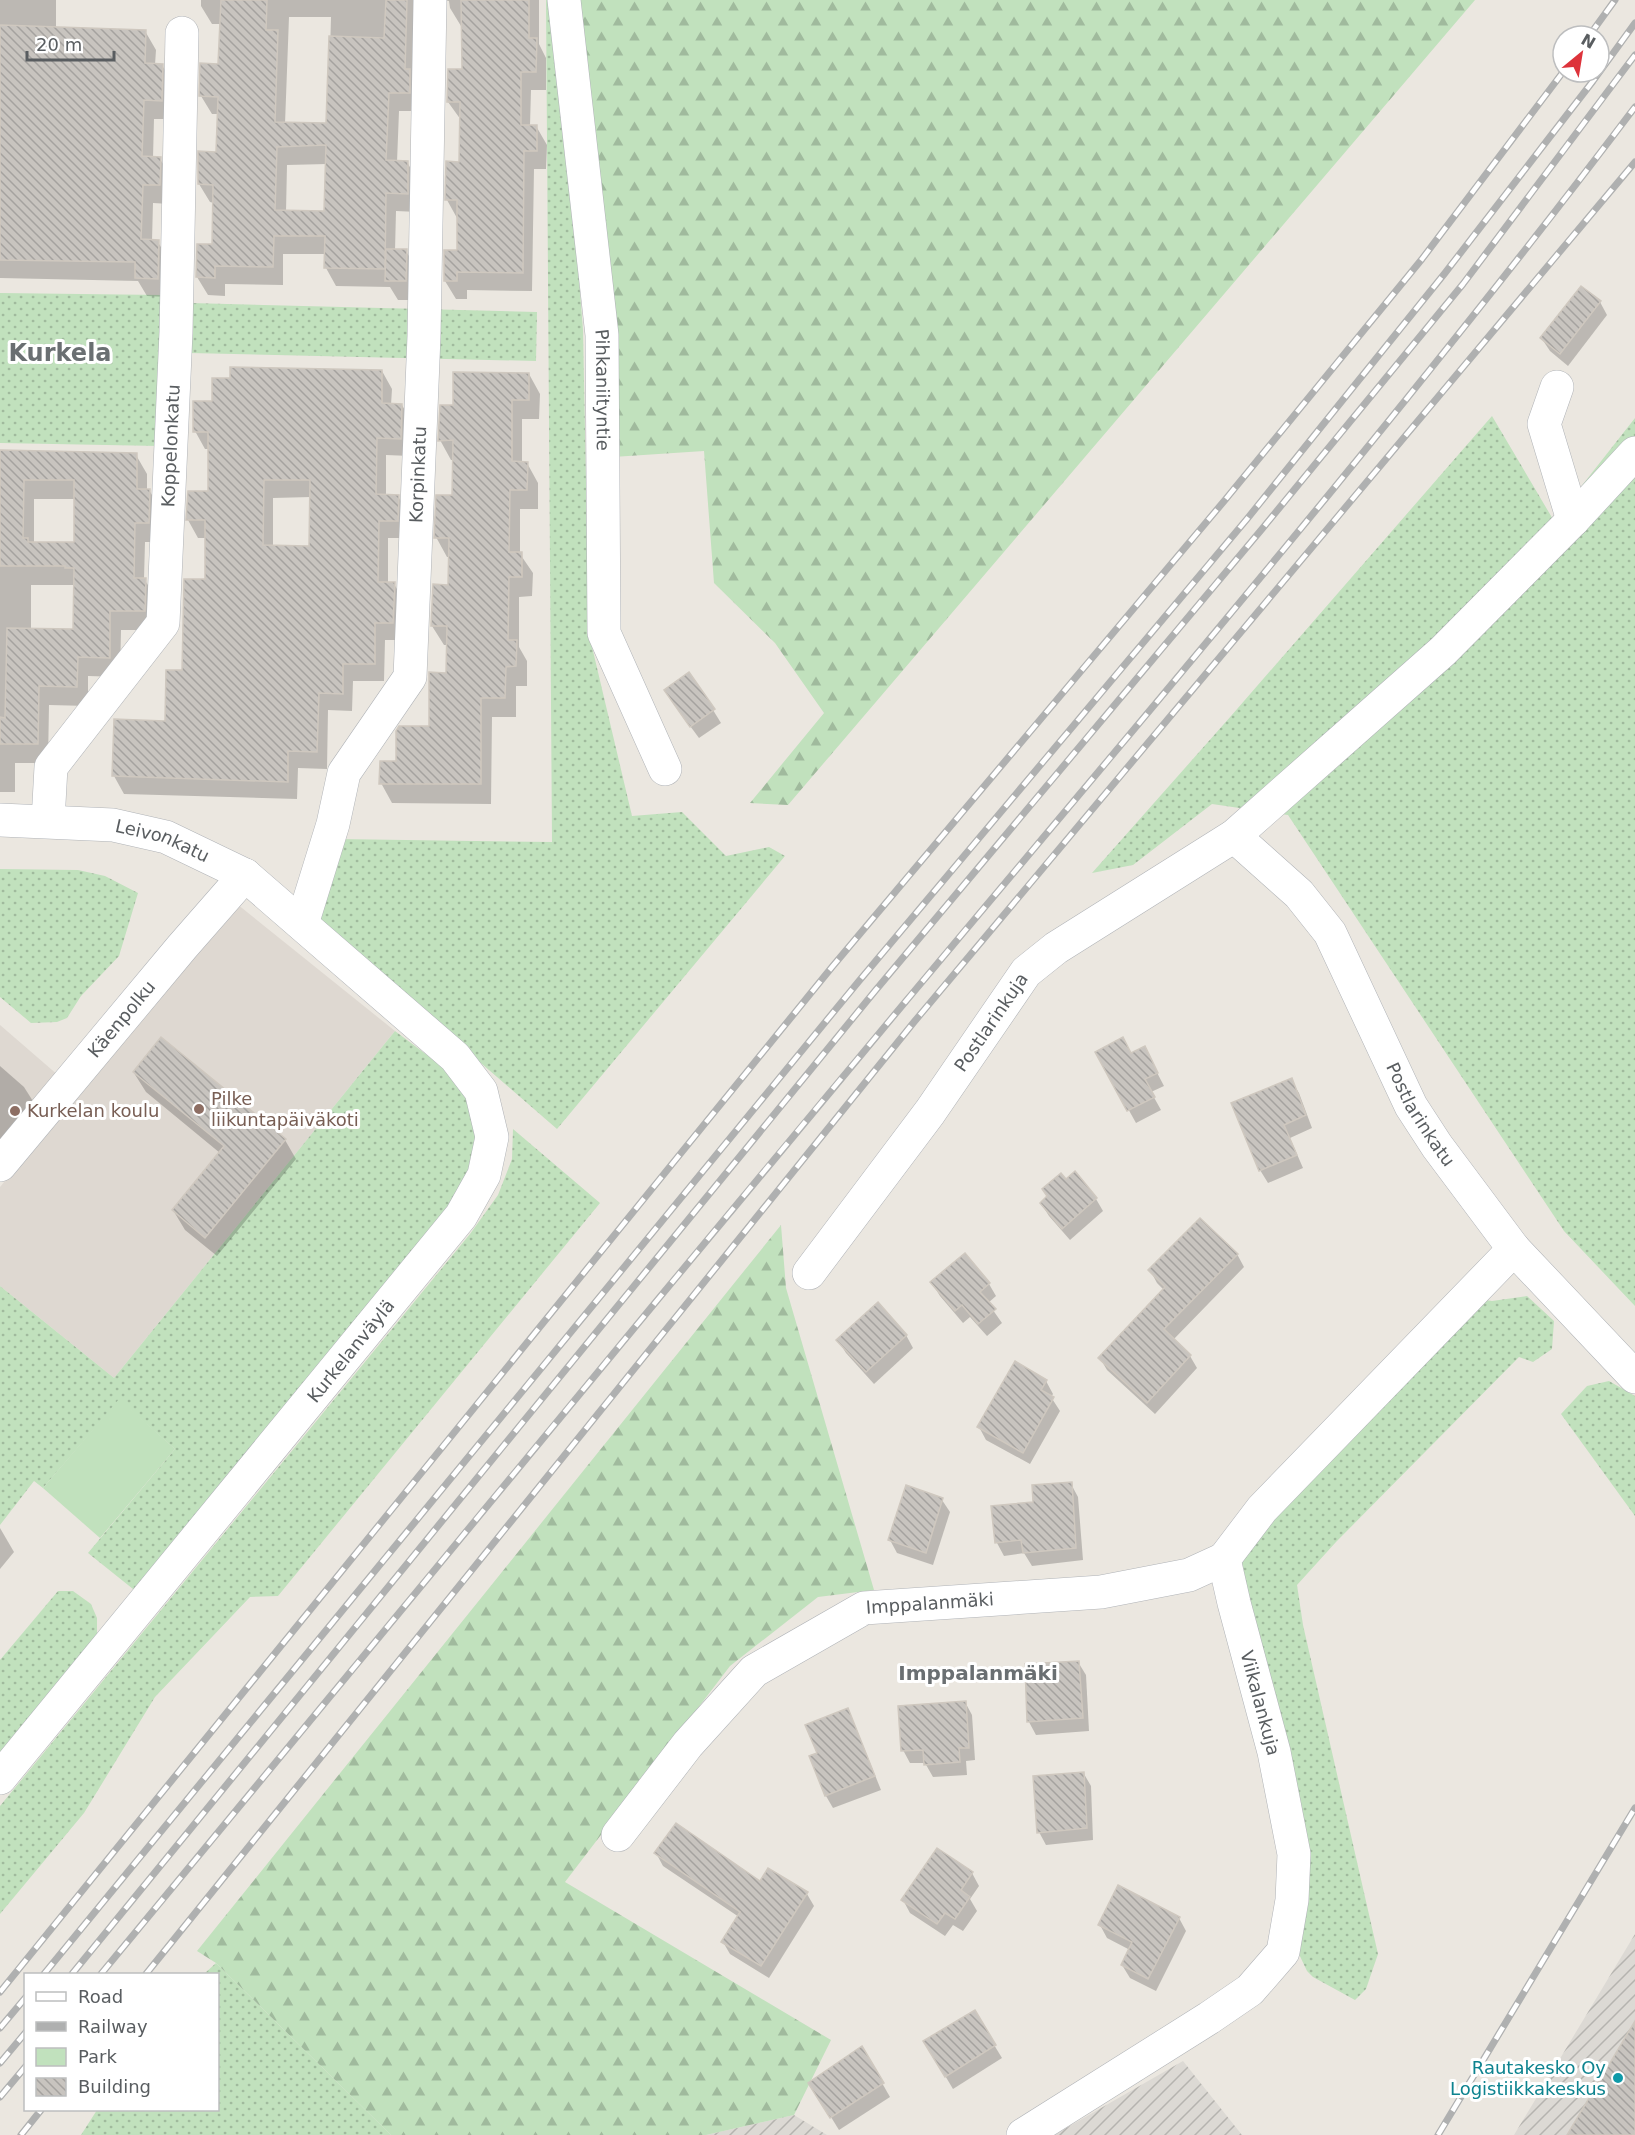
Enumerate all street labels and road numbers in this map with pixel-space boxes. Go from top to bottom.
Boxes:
street label: Pihkaniityntie [591,328,614,451]
street label: Koppelonkatu [157,384,184,508]
street label: Korpinkatu [405,426,430,523]
street label: Leivonkatu [113,815,213,866]
street label: Postlarinkuja [950,969,1032,1075]
street label: Käenpolku [83,976,159,1062]
street label: Postlarinkatu [1382,1059,1460,1170]
street label: Kurkelanväylä [303,1295,399,1406]
street label: Imppalanmäki [865,1588,995,1618]
street label: Viikalankuja [1236,1648,1285,1758]

